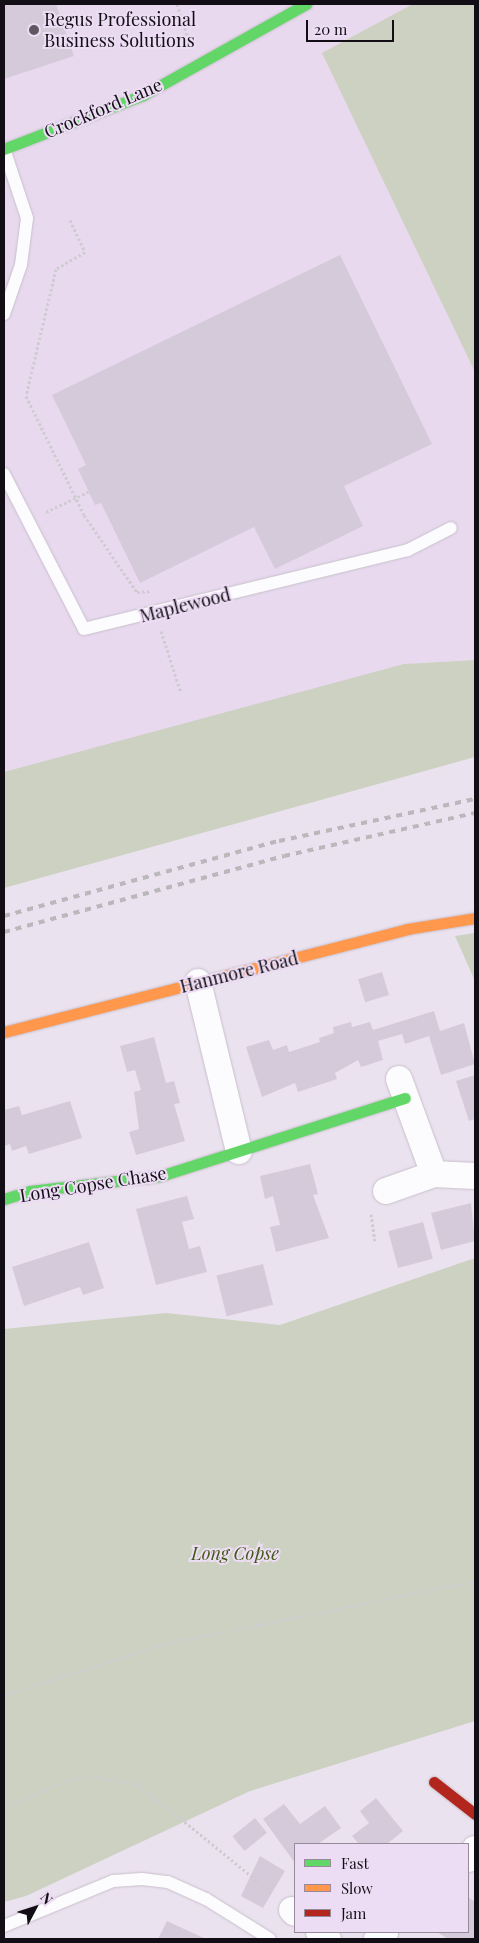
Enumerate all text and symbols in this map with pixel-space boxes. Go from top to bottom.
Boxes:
place label: Regus Professional Business Solutions [44,9,196,52]
scale bar [309,10,396,42]
text: 20 m [314,19,347,39]
marker: Regus Professional Business Solutions [28,24,40,36]
street label: Crockford Lane [41,73,165,143]
street label: Maplewood [137,583,233,627]
street label: Hanmore Road [178,947,300,997]
street label: Long Copse Chase [18,1162,168,1206]
park label: Long Copse [191,1542,279,1564]
legend [294,1843,469,1933]
text: Fast [341,1853,369,1873]
text: Slow [341,1878,373,1898]
north arrow [10,1883,60,1933]
text: N [36,1888,57,1908]
text: Jam [341,1903,366,1923]

